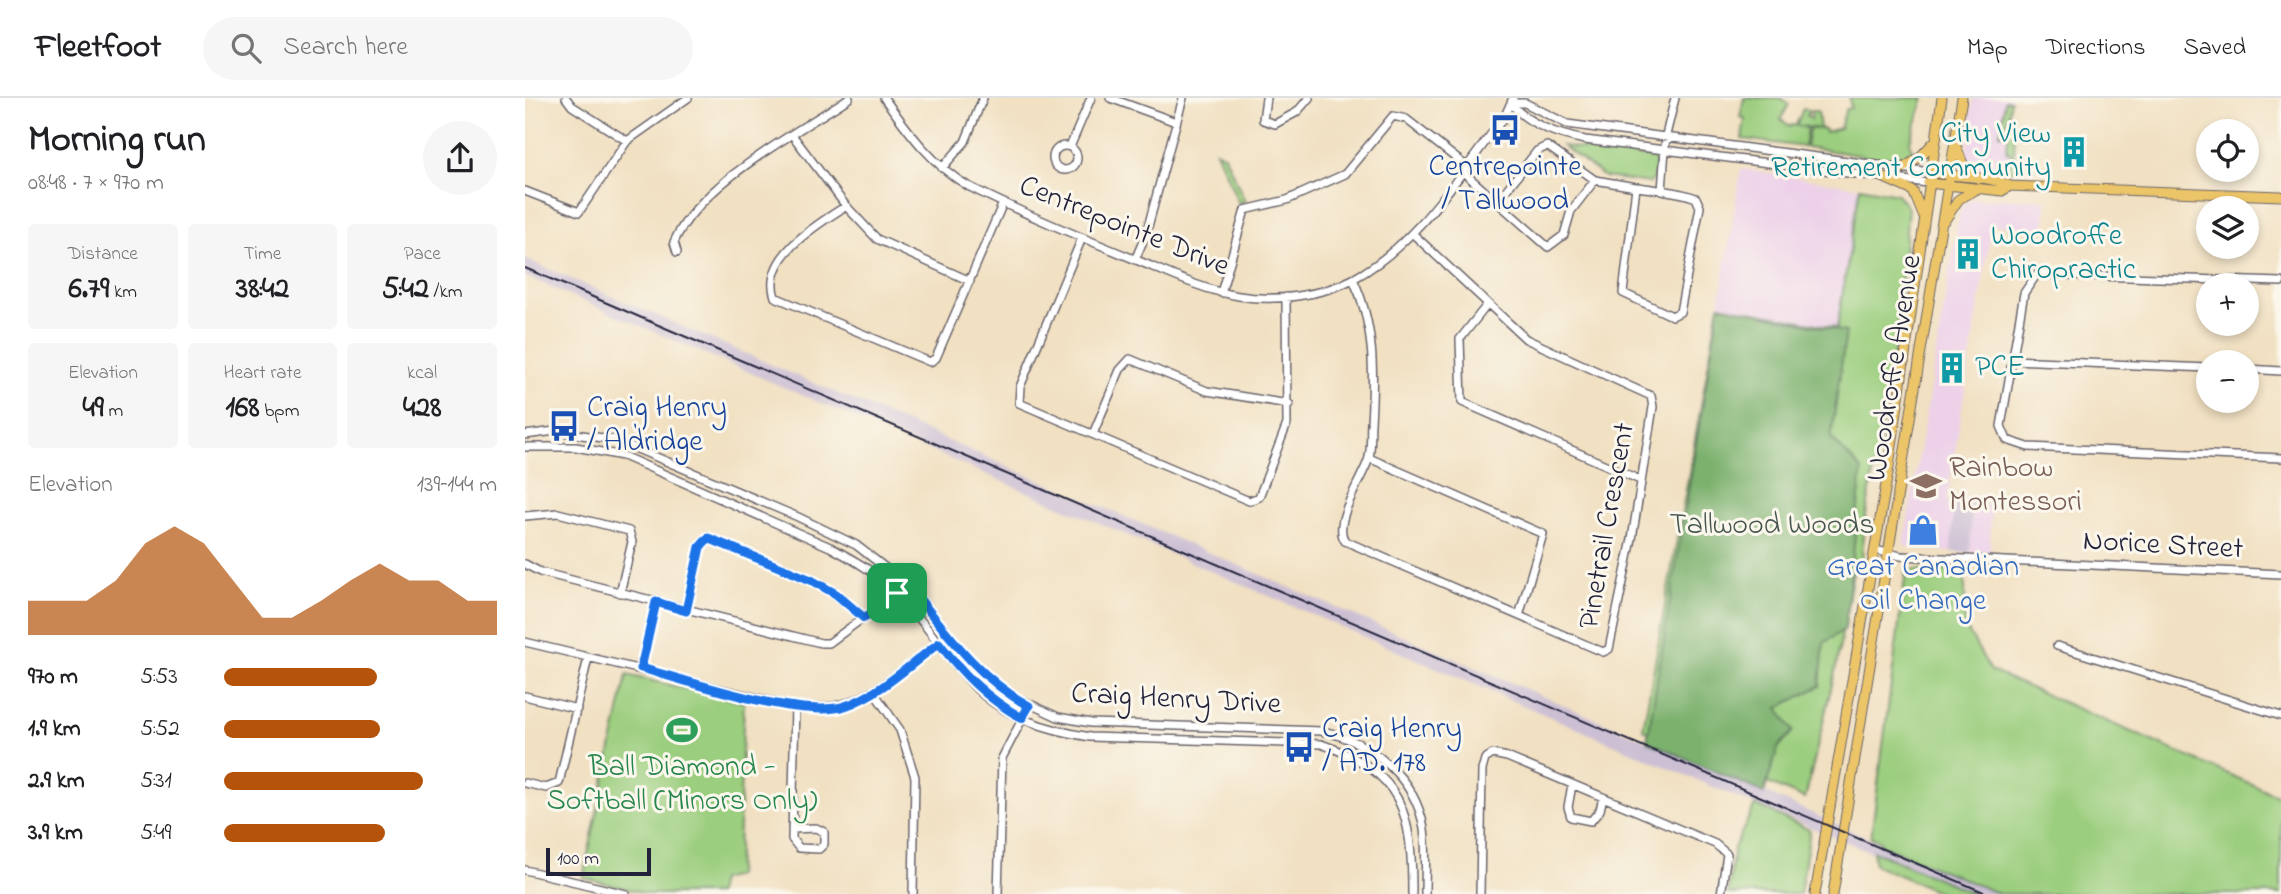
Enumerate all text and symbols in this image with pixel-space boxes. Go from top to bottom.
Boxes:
search box [203,17,693,80]
text: Fleetfoot [35,24,161,72]
icon: search [227,29,265,67]
text: Search here [283,29,408,67]
text: Map [1967,31,2008,66]
text: Directions [2046,31,2145,66]
text: Saved [2183,31,2246,66]
text: Morning run [28,113,206,169]
bus stop icon: Centrepointe / Tallwood [1488,113,1522,147]
place label: City View Retirement Community [1771,113,2051,191]
map controls [2196,119,2259,413]
button: locate [2196,119,2259,182]
button: share [423,121,497,195]
building icon: City View Retirement Community [2057,135,2091,169]
place label: Centrepointe / Tallwood [1428,146,1582,224]
street label: Centrepointe Drive [1012,165,1236,289]
text: 08:48 · 7 × 970 m [28,167,164,200]
button: layers [2196,196,2259,259]
place label: Woodroffe Chiropractic [1991,215,2137,293]
building icon: Woodroffe Chiropractic [1951,237,1985,271]
text: Distance [68,241,138,268]
text: Time [244,241,281,268]
text: Pace [404,241,441,268]
street label: Woodroffe Avenue [1855,251,1935,484]
text: 6.79 [69,268,109,312]
text: 38:42 [236,268,289,312]
text: 5:42 [382,268,429,312]
button: + [2196,273,2259,336]
text: km [109,279,137,306]
text: /km [429,279,463,306]
place label: PCE [1975,346,2025,390]
button: − [2196,350,2259,413]
building icon: PCE [1935,351,1969,385]
text: Elevation [68,360,138,387]
text: Heart rate [224,360,301,387]
text: kcal [407,360,437,387]
text: 49 [82,387,104,431]
text: 168 [226,387,260,431]
text: 428 [403,387,441,431]
place label: Craig Henry / Aldridge [587,387,727,465]
text: m [104,398,123,425]
text: bpm [260,398,299,425]
bus stop icon: Craig Henry / Aldridge [547,409,581,443]
street label: Pinetrail Crescent [1568,419,1648,633]
place label: Rainbow Montessori [1949,447,2082,525]
text: Elevation [28,469,113,502]
text: 139–144 m [417,469,497,502]
school or university icon: Rainbow Montessori [1909,469,1943,503]
park label: Tallwood Woods [1670,504,1875,548]
shop icon: Great Canadian Oil Change [1906,513,1940,547]
street label: Norice Street [2082,520,2244,572]
place label: Great Canadian Oil Change [1827,546,2019,624]
pin [867,563,927,623]
icon: arrive [878,574,916,612]
text: 970 m [28,661,78,694]
text: 5:53 [140,661,178,694]
street label: Craig Henry Drive [1070,673,1283,727]
place label: Craig Henry / AD. 178 [1322,708,1462,786]
text: 1.9 km [28,713,81,746]
text: 5:52 [140,713,180,746]
sports icon: Ball Diamond - Softball (Minors Only) [665,713,699,747]
bus stop icon: Craig Henry / AD. 178 [1282,730,1316,764]
place label: Ball Diamond - Softball (Minors Only) [547,746,818,824]
text: 2.9 km [28,765,85,798]
text: 5:31 [140,765,172,798]
text: 3.9 km [28,817,83,850]
text: 5:49 [140,817,172,850]
scale bar [546,845,651,877]
text: 100 m [557,846,599,873]

